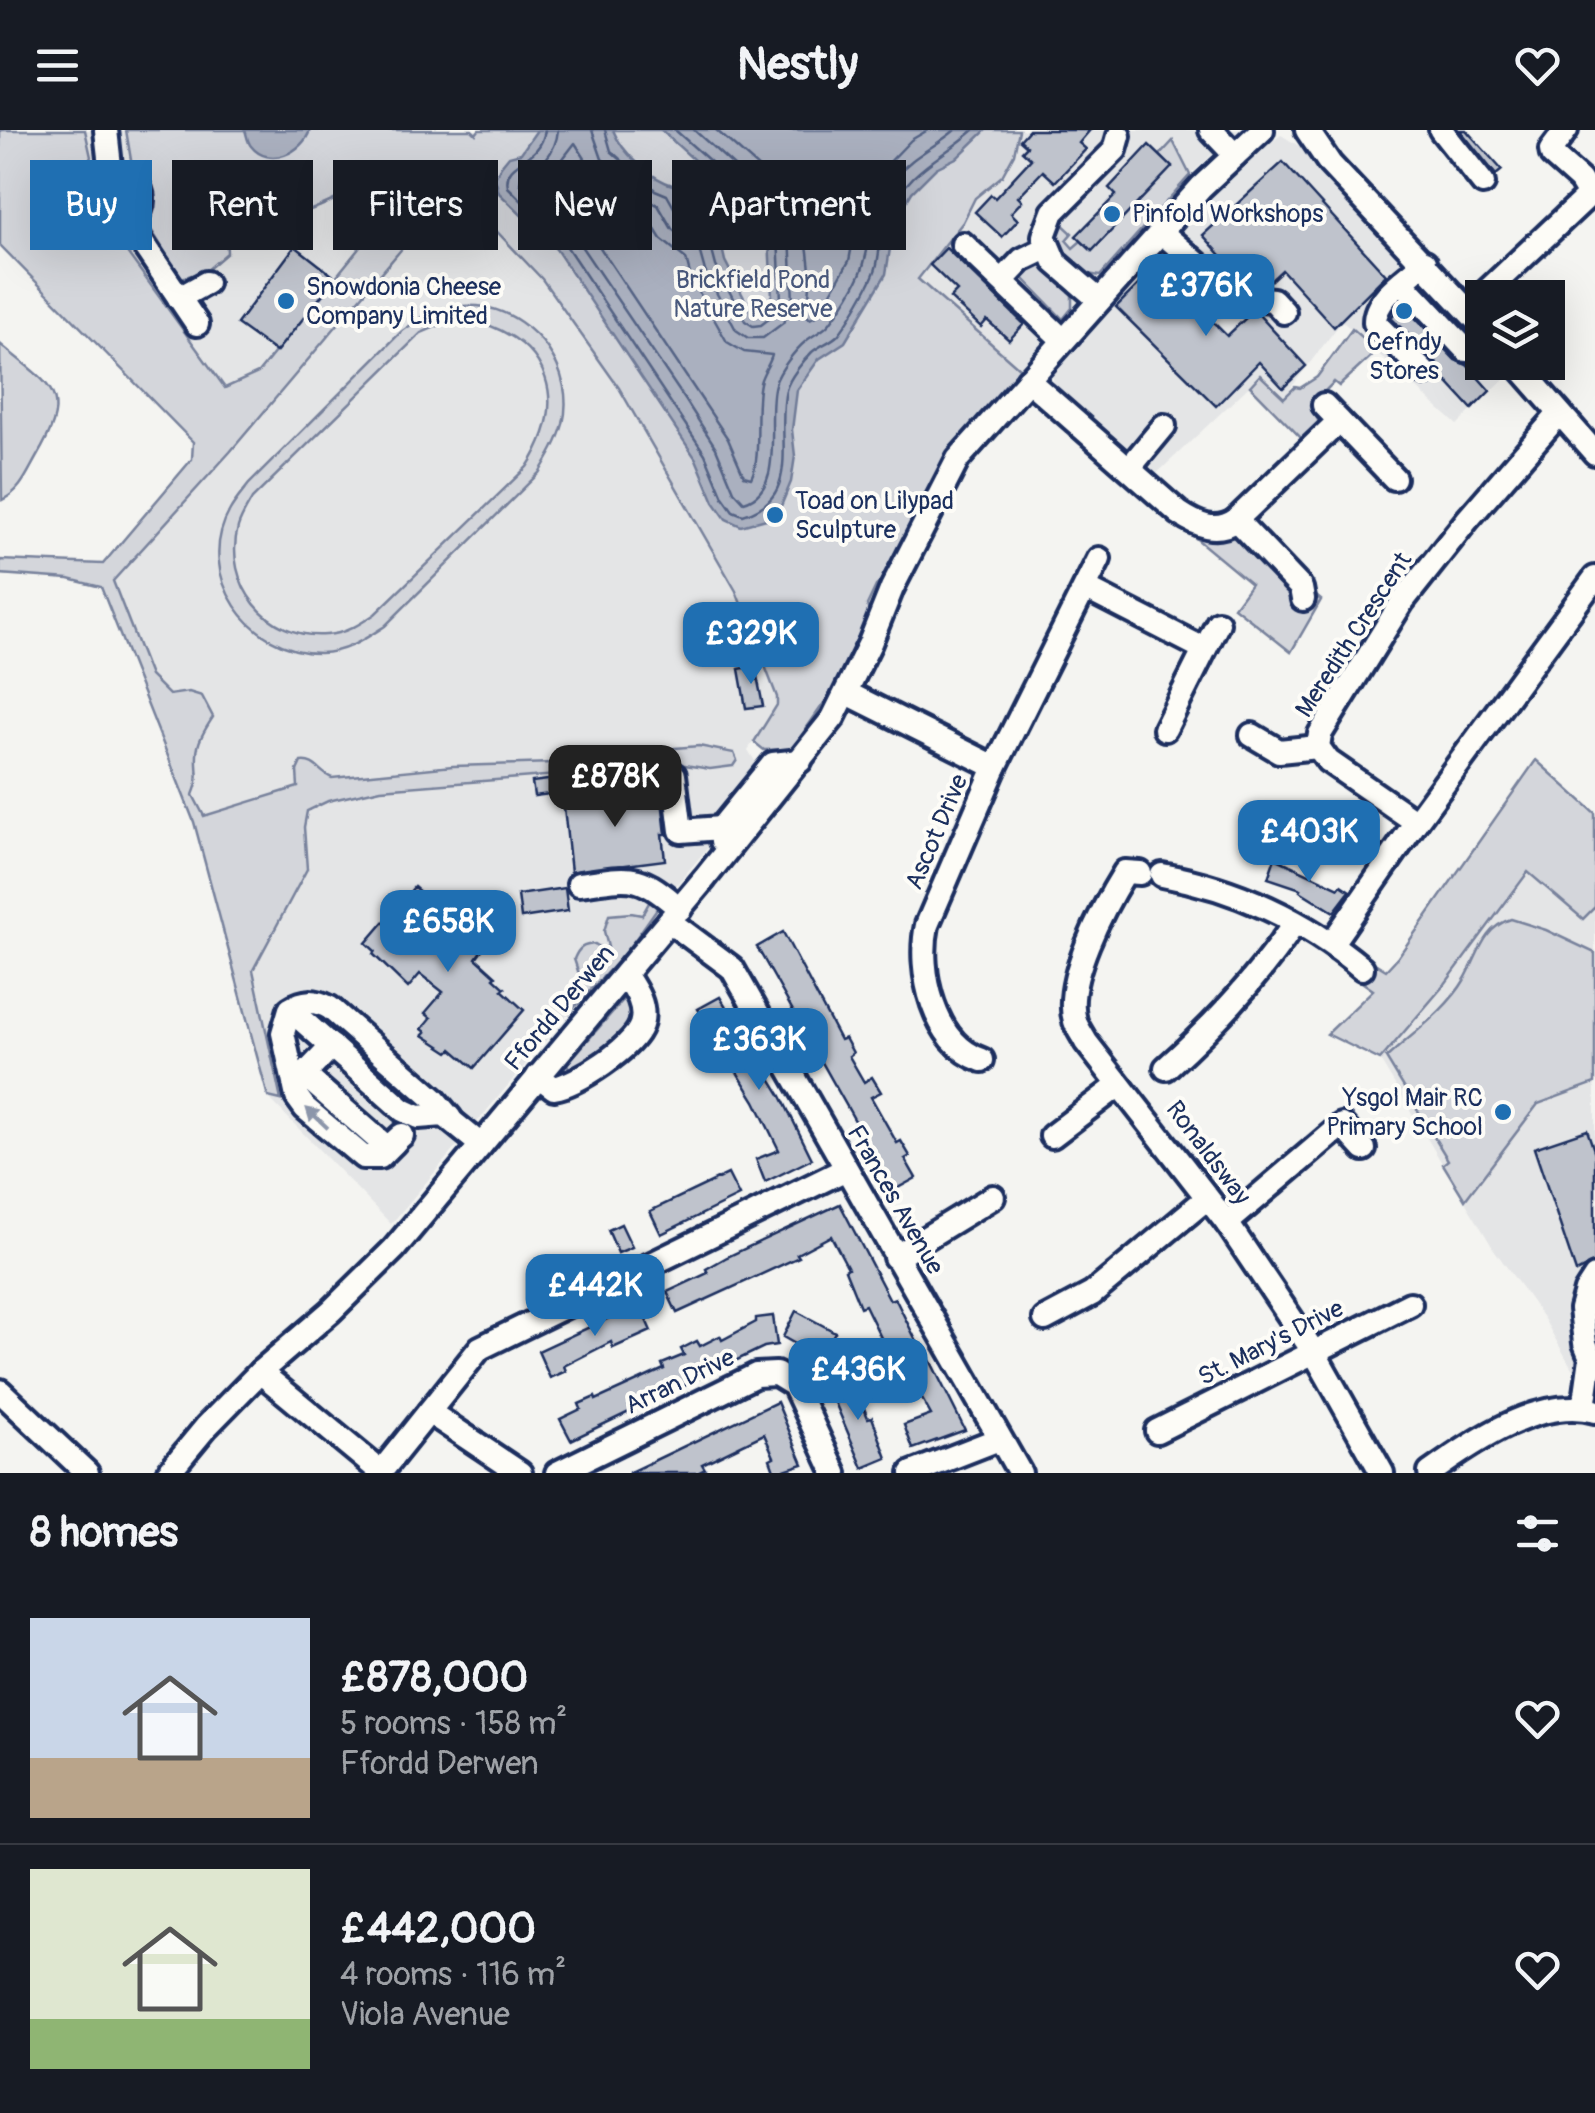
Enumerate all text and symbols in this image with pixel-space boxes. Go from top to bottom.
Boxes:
text: Nestly [737,37,858,93]
icon: menu [30,38,85,93]
icon: heart [1510,38,1565,93]
chip: Buy [30,160,152,250]
chip: Rent [172,160,313,250]
chip: Filters [333,160,498,250]
chip: New [518,160,652,250]
chip: Apartment [672,160,906,250]
place label: Pinfold Workshops [1132,199,1324,230]
marker: Pinfold Workshops [1101,203,1123,225]
pin: £376K [1136,254,1276,339]
park label: Brickfield Pond Nature Reserve [673,265,833,325]
text: £376K [1159,266,1253,306]
place label: Snowdonia Cheese Company Limited [306,272,502,332]
map controls [1465,280,1565,380]
button: layers [1465,280,1565,380]
marker: Snowdonia Cheese Company Limited [275,290,297,312]
marker: Cefndy Stores [1393,300,1415,322]
place label: Cefndy Stores [1367,327,1442,387]
place label: Toad on Lilypad Sculpture [795,486,954,546]
marker: Toad on Lilypad Sculpture [764,504,786,526]
street label: Meredith Crescent [1289,546,1419,723]
pin: £329K [681,602,821,687]
text: £329K [705,614,797,654]
pin: £878K [545,745,685,830]
text: £878K [570,757,660,797]
street label: Ascot Drive [899,769,975,894]
pin: £403K [1239,800,1379,885]
text: £403K [1260,812,1358,852]
pin: £658K [378,890,518,975]
text: £658K [402,902,494,942]
street label: Ffordd Derwen [498,939,622,1077]
pin: £363K [689,1008,829,1093]
text: £363K [712,1020,806,1060]
place label: Ysgol Mair RC Primary School [1326,1083,1483,1143]
street label: Ronaldsway [1159,1095,1257,1211]
marker: Ysgol Mair RC Primary School [1492,1101,1514,1123]
one-way arrow [305,1107,329,1130]
street label: Frances Avenue [840,1120,951,1281]
pin: £442K [525,1254,665,1339]
text: £442K [548,1266,642,1306]
street label: St. Mary's Drive [1193,1293,1350,1393]
pin: £436K [788,1338,928,1423]
street label: Arran Drive [620,1342,740,1422]
text: £436K [811,1350,905,1390]
icon: filters [1510,1506,1565,1561]
text: 8 homes [30,1507,178,1559]
text: £878,000 [340,1652,528,1704]
icon: home [110,1658,230,1778]
icon: heart [1510,1691,1565,1746]
text: 5 rooms · 158 m² [340,1704,567,1744]
text: Ffordd Derwen [340,1744,539,1784]
text: £442,000 [340,1903,536,1955]
icon: home [110,1909,230,2029]
icon: heart [1510,1942,1565,1997]
text: 4 rooms · 116 m² [340,1955,566,1995]
text: Viola Avenue [340,1995,510,2035]

